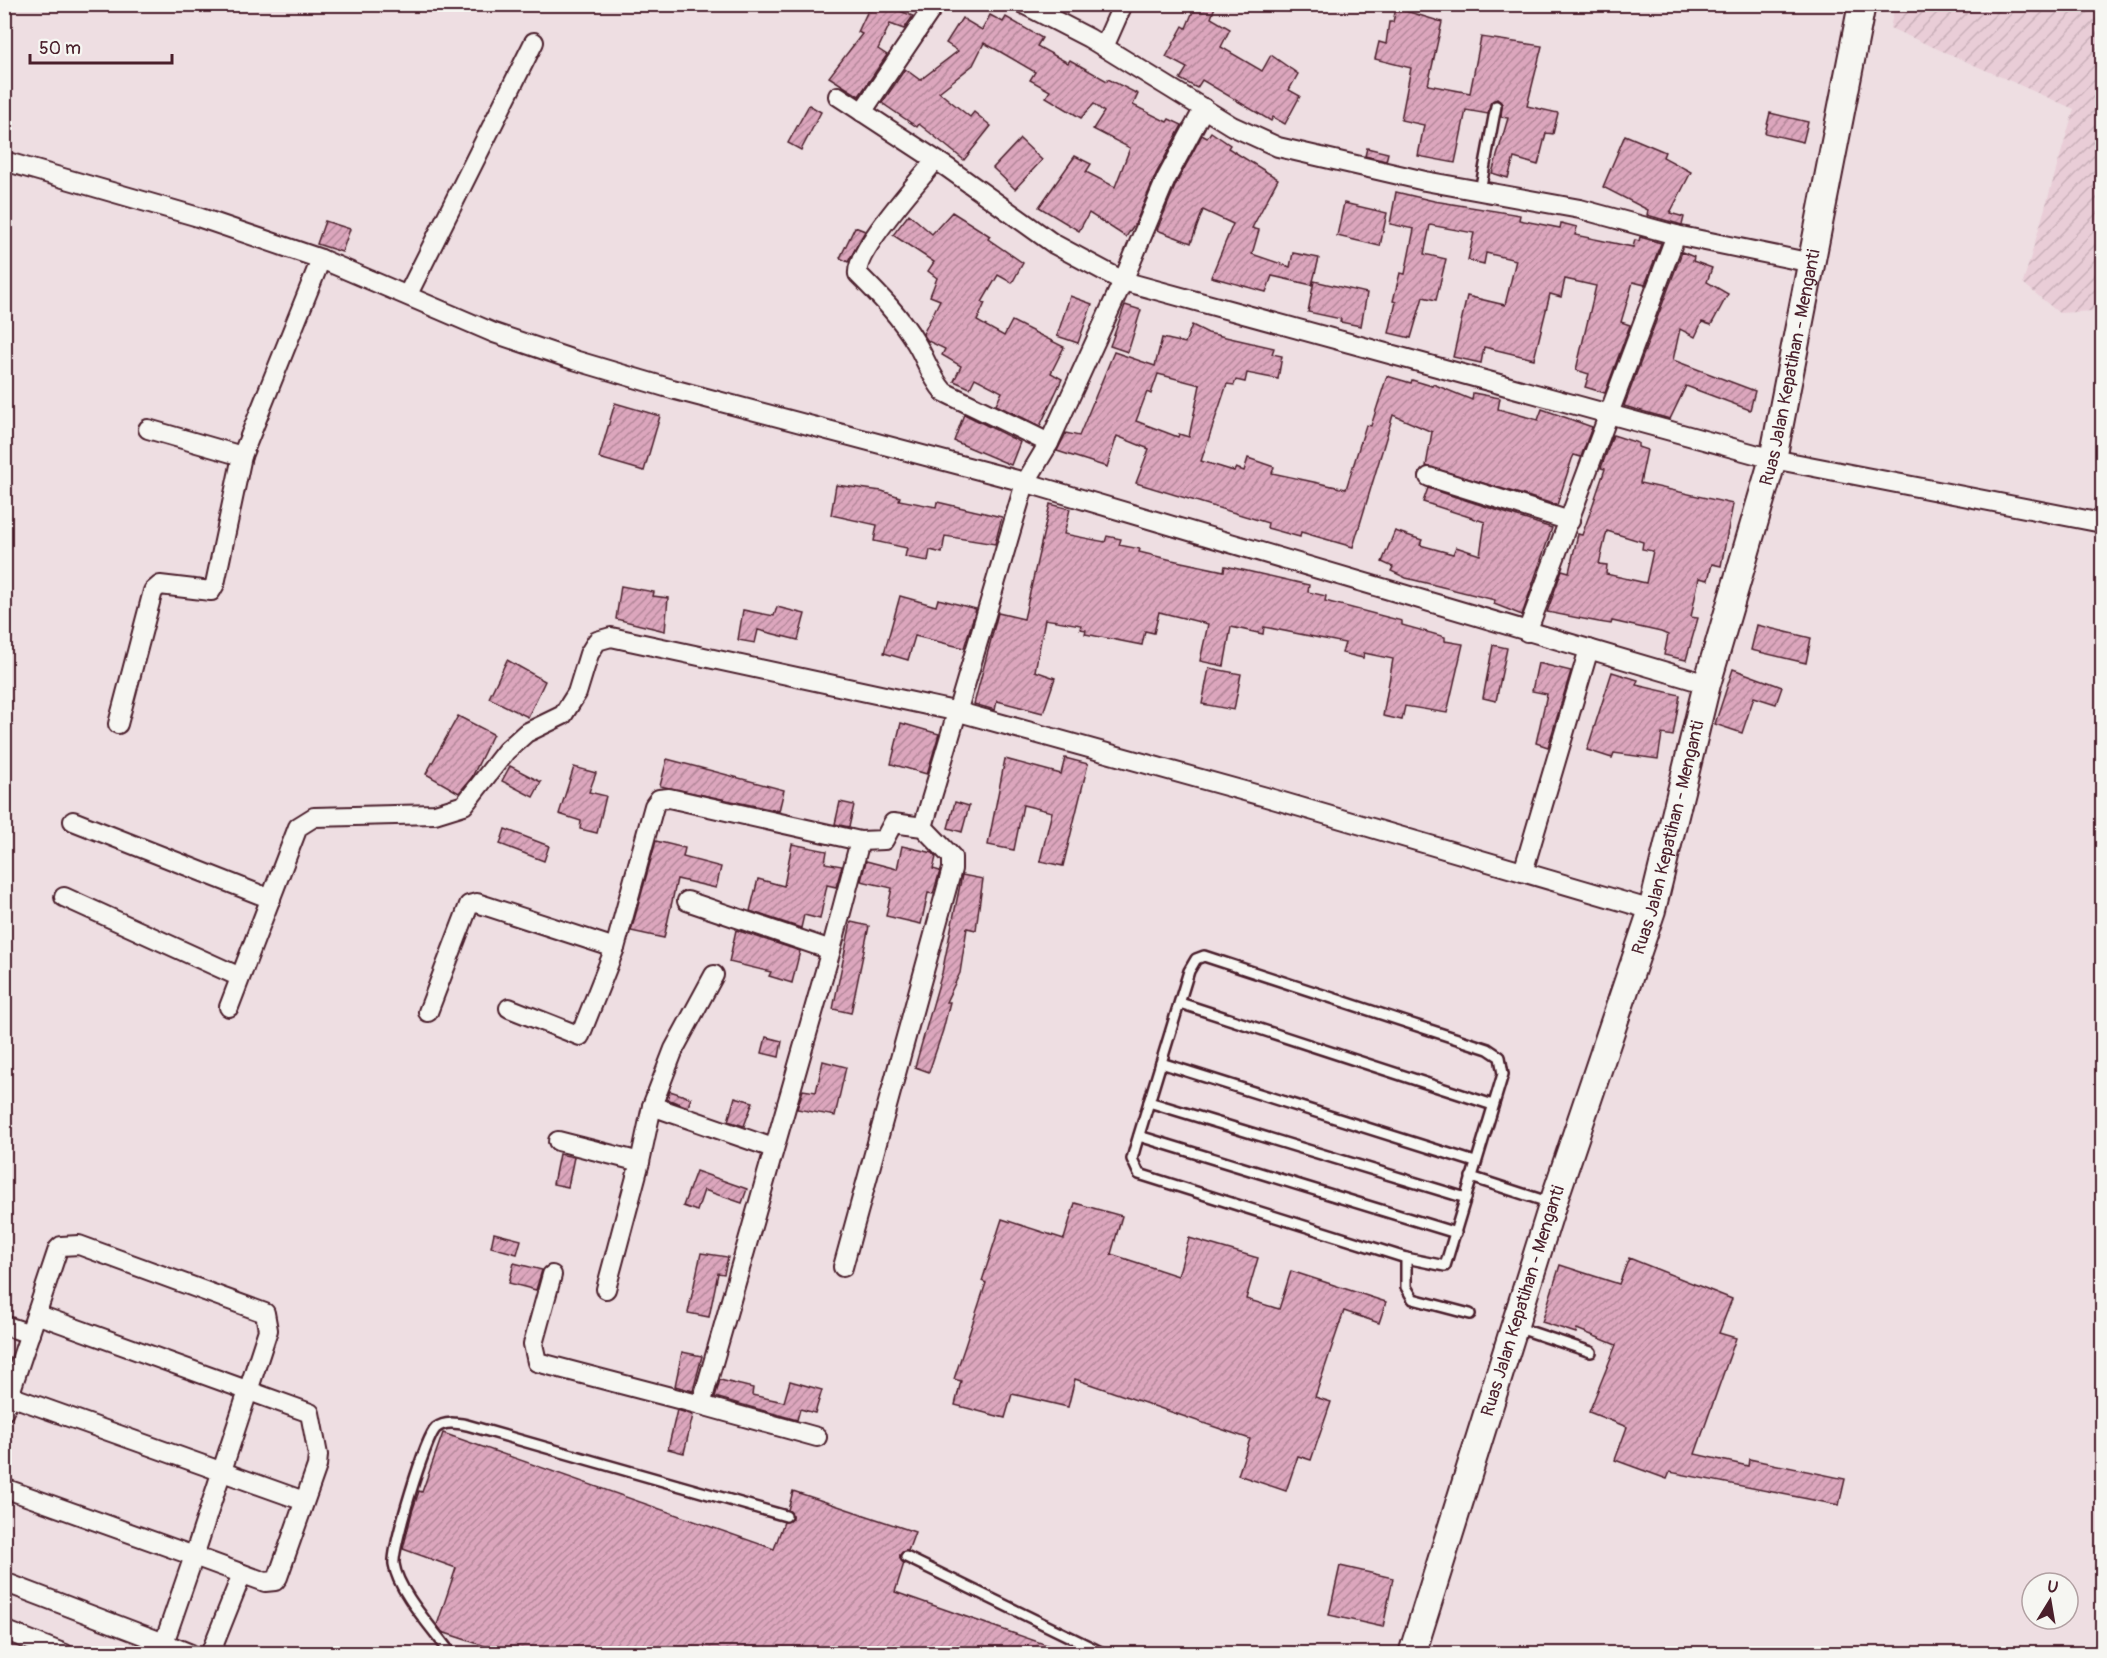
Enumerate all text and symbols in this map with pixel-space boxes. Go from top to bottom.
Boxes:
scale bar [30,27,172,65]
text: 50 m [39,37,81,60]
street label: Ruas Jalan Kepatihan - Menganti [1755,247,1826,489]
street label: Ruas Jalan Kepatihan - Menganti [1627,718,1710,958]
street label: Ruas Jalan Kepatihan - Menganti [1476,1183,1570,1419]
north arrow [2020,1571,2080,1631]
text: U [2046,1576,2060,1598]

